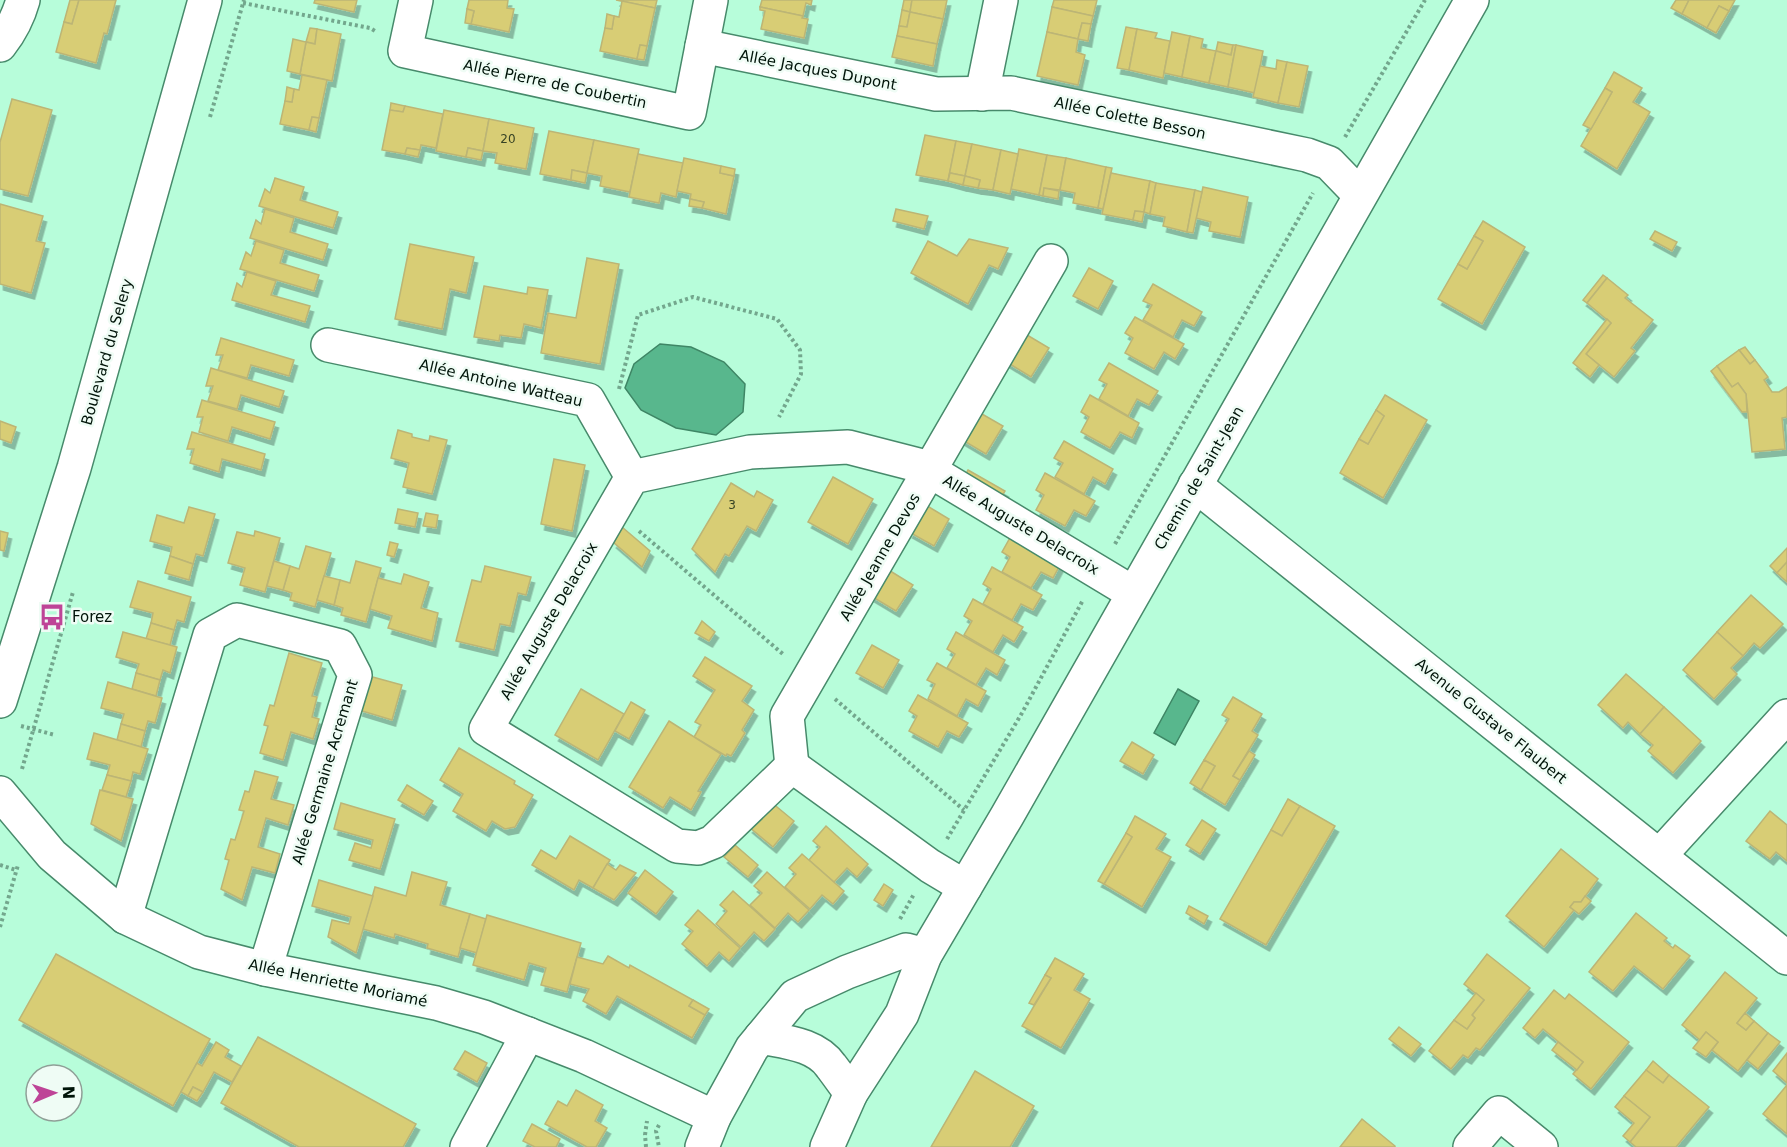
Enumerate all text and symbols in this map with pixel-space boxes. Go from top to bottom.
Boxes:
street label: Allée Jacques Dupont [738,46,898,94]
street label: Allée Pierre de Coubertin [462,56,648,112]
street label: Allée Colette Besson [1053,93,1207,143]
house number: 20 [500,132,516,146]
street label: Boulevard du Selery [77,277,137,427]
street label: Allée Antoine Watteau [418,355,584,411]
street label: Chemin de Saint-Jean [1151,403,1247,553]
street label: Allée Auguste Delacroix [940,471,1102,579]
street label: Allée Jeanne Devos [836,490,924,624]
house number: 3 [728,498,736,512]
street label: Allée Auguste Delacroix [497,539,602,703]
bus stop icon: Forez [37,602,67,632]
place label: Forez [72,608,112,626]
street label: Avenue Gustave Flaubert [1412,654,1570,788]
street label: Allée Germaine Acremant [288,677,362,867]
street label: Allée Henriette Moriamé [247,955,429,1011]
north arrow [24,1063,84,1123]
text: N [59,1085,78,1100]

